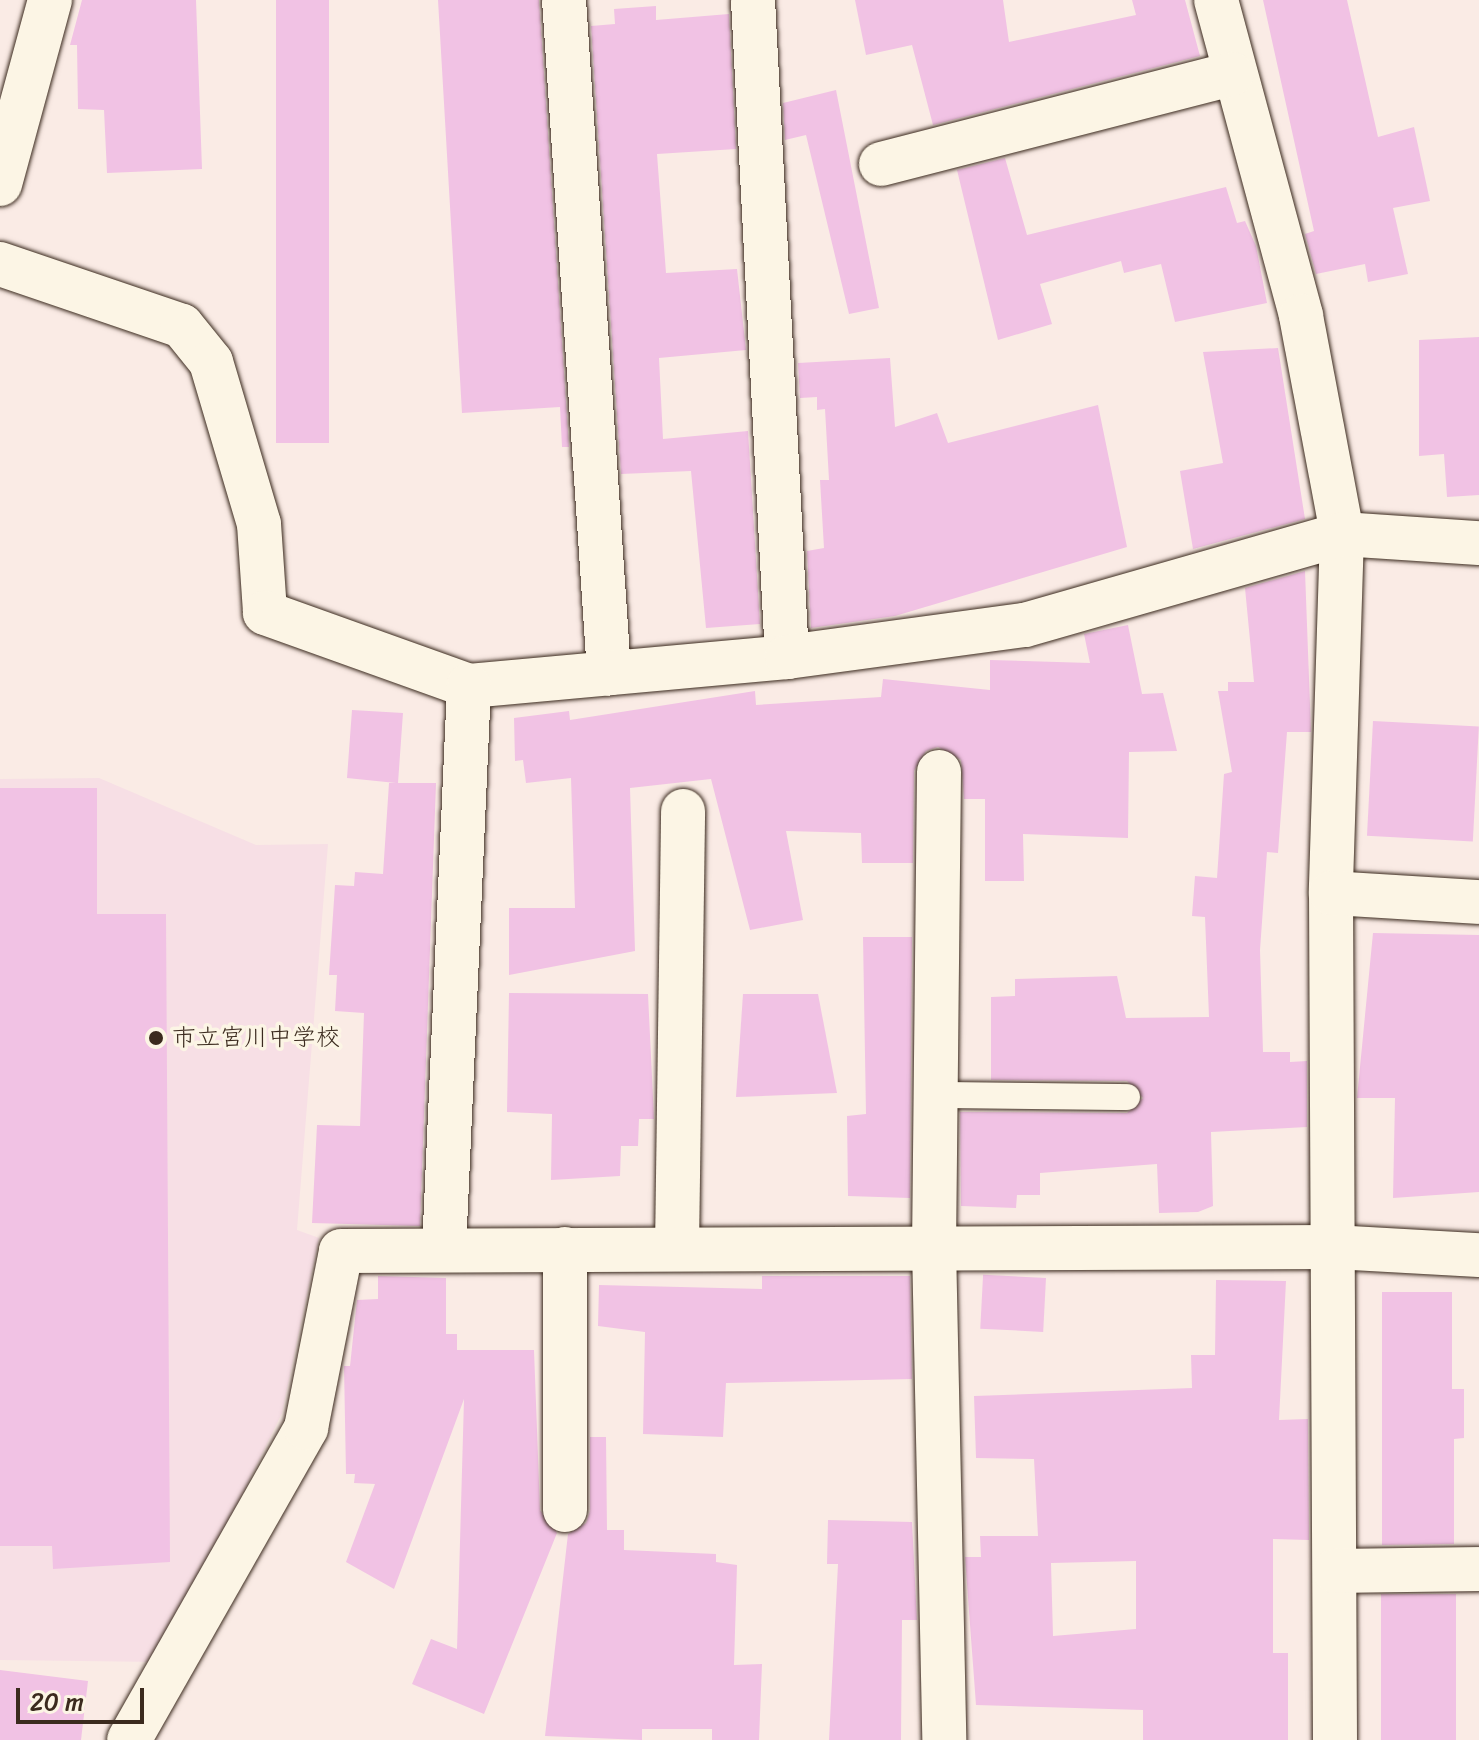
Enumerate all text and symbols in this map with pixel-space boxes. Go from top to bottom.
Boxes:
place label: 市立宮川中学校 [172,1024,340,1052]
marker: 市立宮川中学校 [147,1029,165,1047]
scale bar [20,1672,148,1722]
text: 20 m [30,1681,84,1723]

